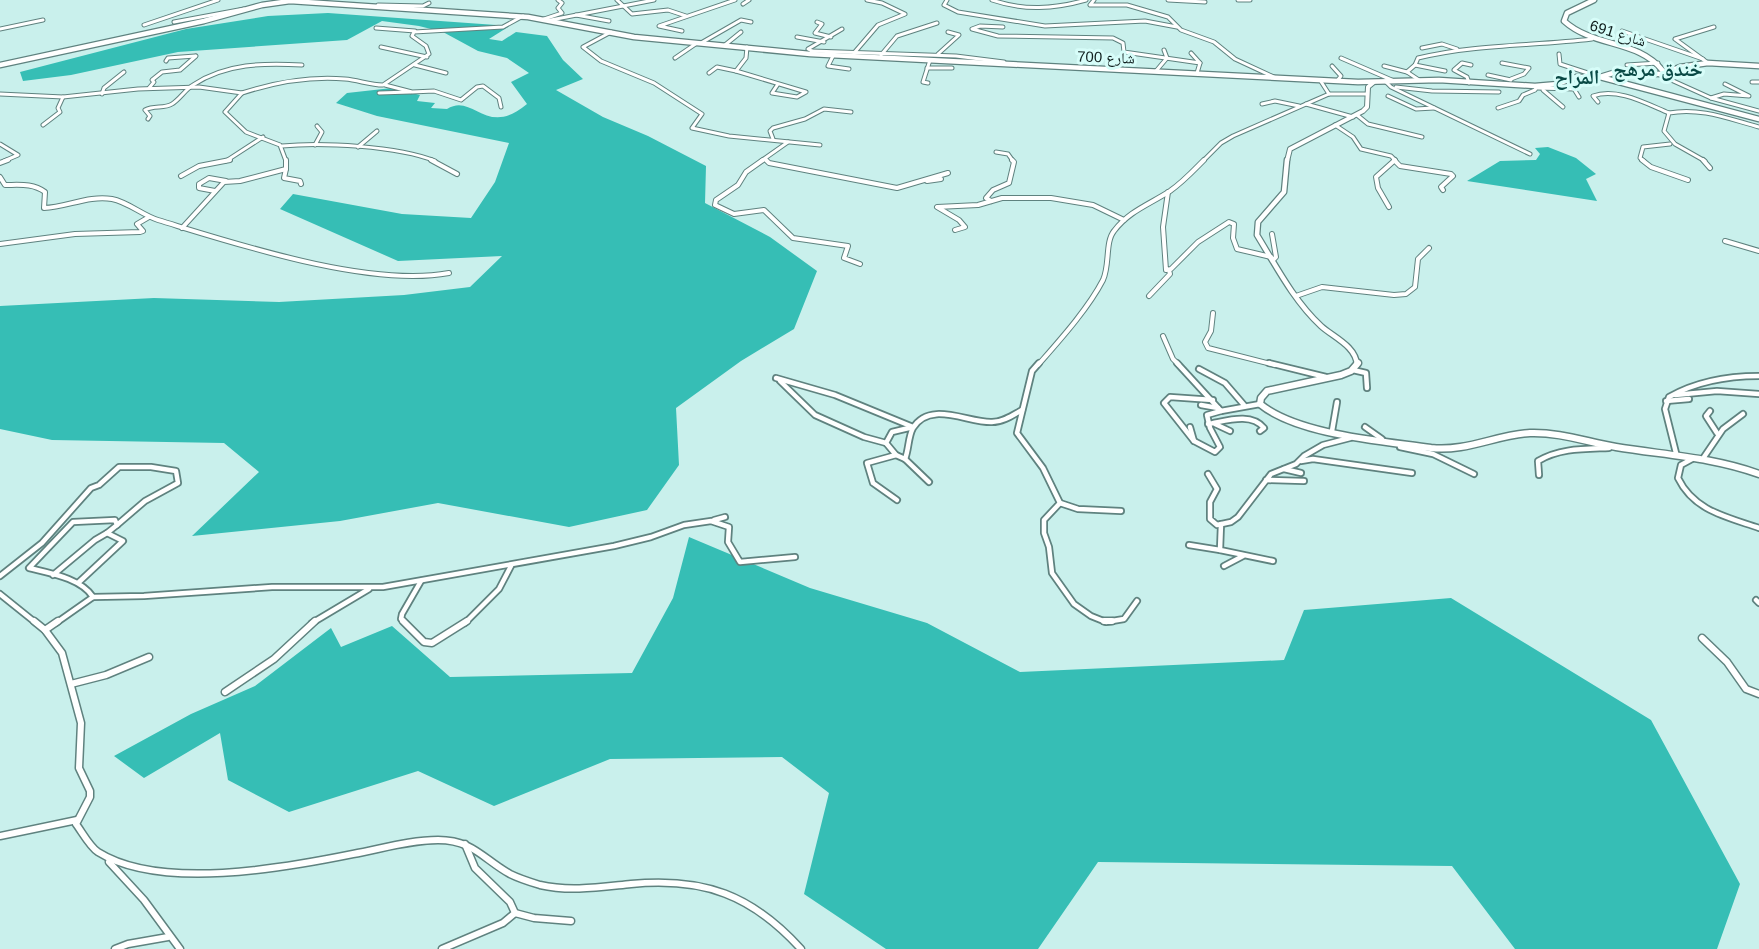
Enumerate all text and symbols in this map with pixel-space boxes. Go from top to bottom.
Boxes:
street label: شارع 691 [1587,16,1648,52]
street label: شارع 700 [1077,47,1135,69]
district label: خندق مرهج [1613,58,1703,82]
district label: المراح [1555,66,1599,90]

